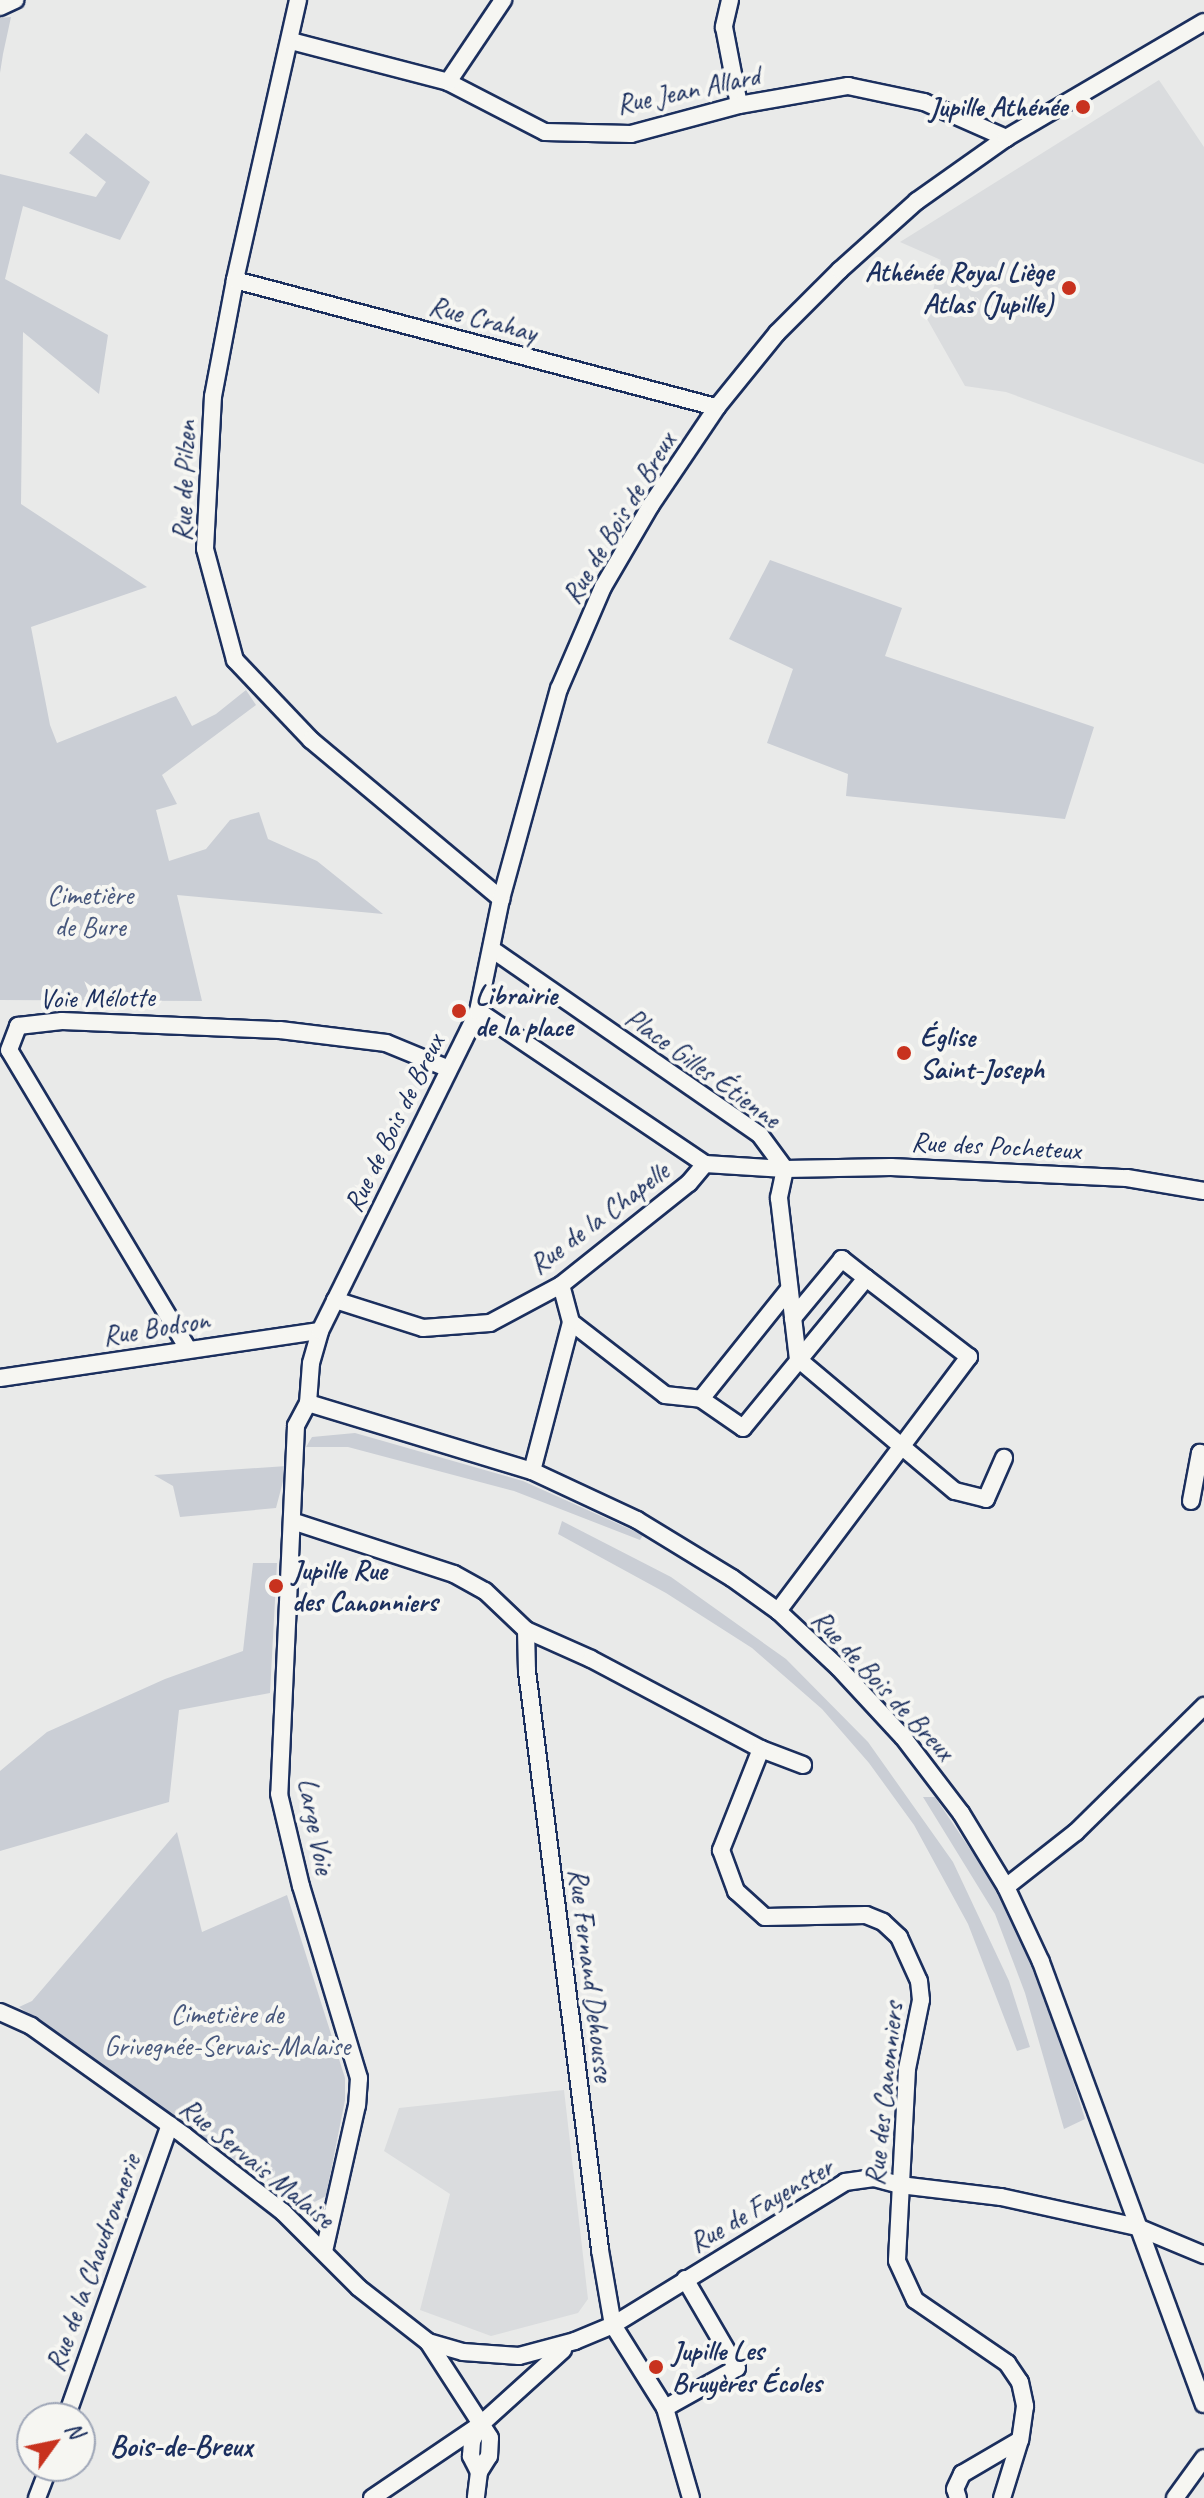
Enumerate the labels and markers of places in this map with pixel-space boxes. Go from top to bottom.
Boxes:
place label: Jupille Athénée [929,90,1067,124]
marker: Jupille Athénée [1074,98,1092,116]
place label: Athénée Royal Liège Atlas (Jupille) [865,255,1053,321]
marker: Athénée Royal Liège Atlas (Jupille) [1060,279,1078,297]
place label: Librairie de la place [475,978,575,1044]
marker: Librairie de la place [450,1002,468,1020]
place label: Église Saint-Joseph [920,1020,1044,1086]
marker: Église Saint-Joseph [895,1044,913,1062]
place label: Jupille Rue des Canonniers [292,1553,438,1619]
marker: Jupille Rue des Canonniers [267,1577,285,1595]
place label: Jupille Les Bruyères Écoles [672,2334,822,2400]
marker: Jupille Les Bruyères Écoles [647,2358,665,2376]

